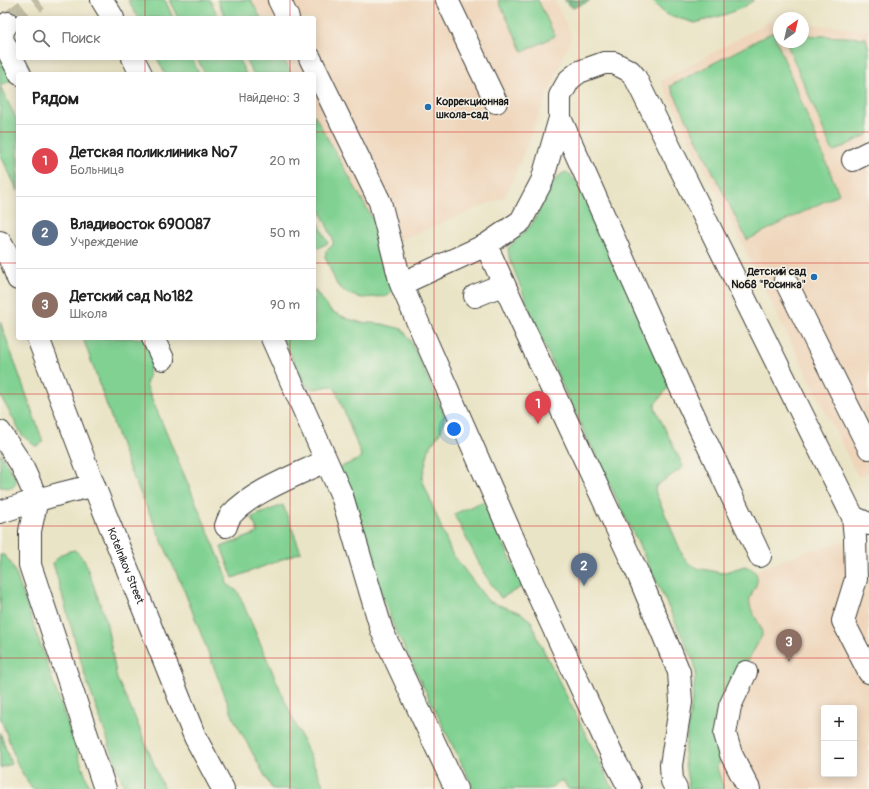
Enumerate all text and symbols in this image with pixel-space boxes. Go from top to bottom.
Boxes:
north arrow [773,12,809,48]
search box [16,16,316,60]
icon: search [30,27,52,49]
text: Поиск [62,29,101,48]
text: Рядом [32,88,79,109]
text: Найдено: 3 [238,90,300,106]
place label: Коррекционная школа-сад [436,95,509,121]
marker: Коррекционная школа-сад [423,102,433,112]
text: Детская поликлиника №7 [70,143,237,162]
text: 1 [42,153,48,169]
text: 20 m [269,153,300,169]
text: Больница [70,162,124,178]
text: Владивосток 690087 [70,215,211,234]
text: 2 [41,225,49,241]
text: 50 m [270,225,300,241]
text: Учреждение [70,234,138,250]
place label: Детский сад №68 "Росинка" [731,265,806,291]
marker: Детский сад №68 "Росинка" [809,272,819,282]
text: Детский сад №182 [70,287,193,306]
text: 3 [41,297,49,313]
text: 90 m [270,297,300,313]
text: Школа [70,306,107,322]
pin: 1 [525,391,551,424]
your location [444,419,464,439]
street label: Kotelnikov Street [105,526,147,606]
pin: 2 [571,553,597,586]
pin: 3 [776,629,802,662]
map controls [821,705,857,777]
button: + [821,705,857,741]
button: − [821,741,857,777]

